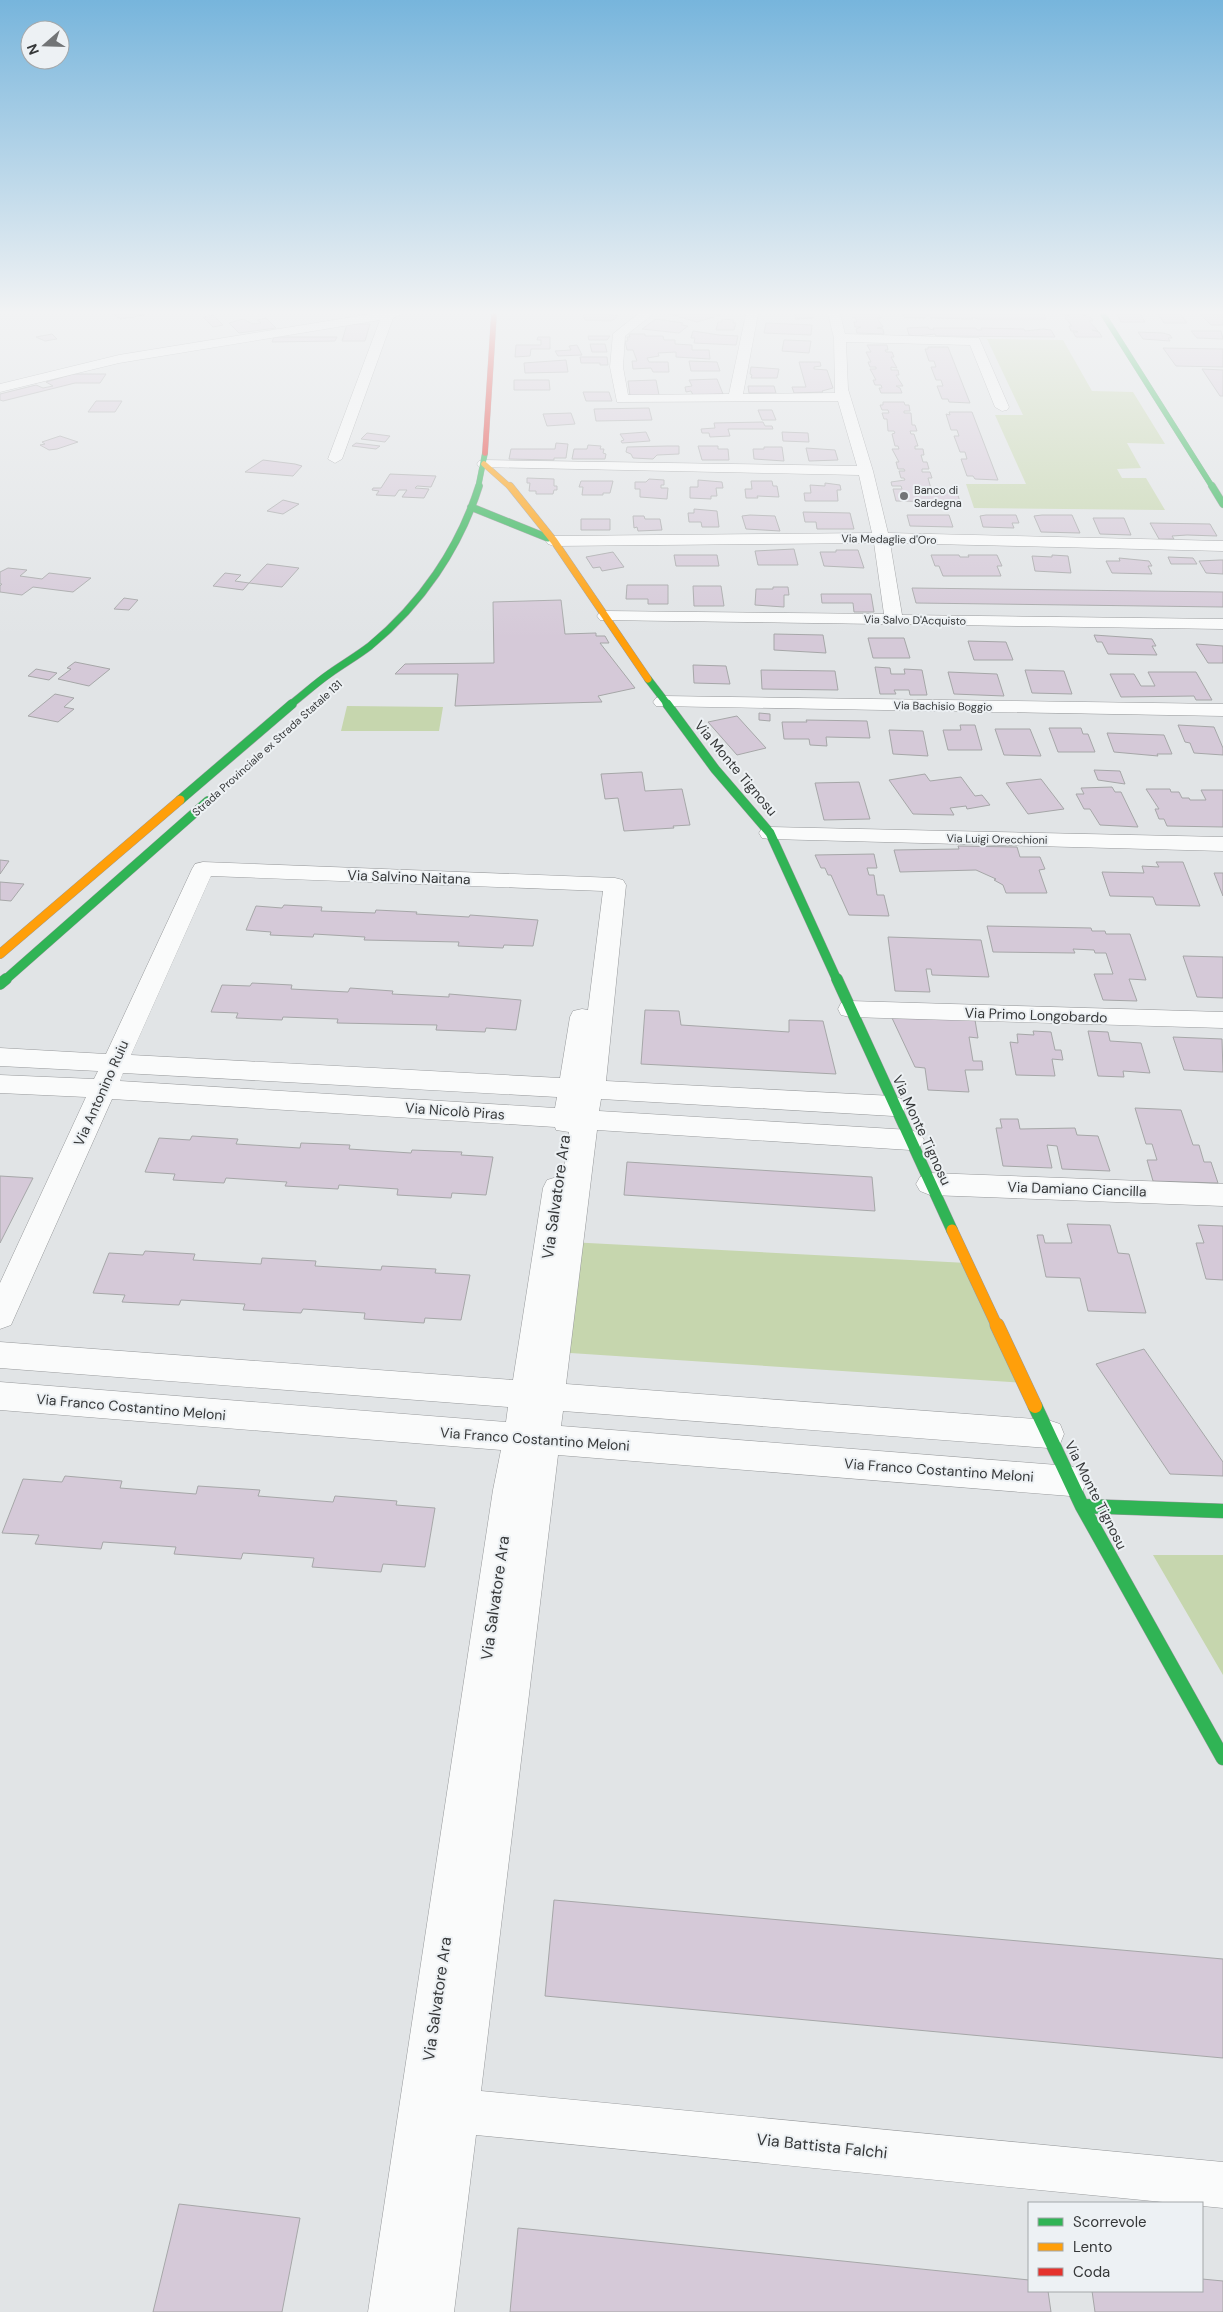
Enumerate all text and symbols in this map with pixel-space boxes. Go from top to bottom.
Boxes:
north arrow [20,20,70,70]
text: N [23,42,43,57]
place label: Banco di Sardegna [914,483,962,510]
marker: Banco di Sardegna [898,490,910,502]
street label: Via Medaglie d'Oro [841,531,937,547]
street label: Via Salvo D'Acquisto [864,612,966,628]
street label: Strada Provinciale ex Strada Statale 131 [189,677,345,819]
street label: Via Bachisio Boggio [894,698,992,714]
street label: Via Monte Tignosu [691,716,781,820]
street label: Via Luigi Orecchioni [946,831,1048,847]
street label: Via Salvino Naitana [347,866,471,888]
street label: Via Primo Longobardo [964,1004,1108,1026]
street label: Via Antonino Ruiu [70,1037,132,1149]
street label: Via Monte Tignosu [889,1072,955,1188]
street label: Via Nicolò Piras [405,1099,505,1123]
street label: Via Salvatore Ara [537,1133,575,1261]
street label: Via Damiano Ciancilla [1007,1178,1147,1200]
street label: Via Franco Costantino Meloni [36,1390,226,1424]
street label: Via Franco Costantino Meloni [440,1423,630,1455]
street label: Via Monte Tignosu [1061,1438,1131,1552]
street label: Via Franco Costantino Meloni [844,1454,1034,1486]
street label: Via Salvatore Ara [476,1534,514,1662]
street label: Via Salvatore Ara [418,1935,456,2063]
street label: Via Battista Falchi [756,2129,888,2163]
legend [1028,2202,1203,2292]
text: Scorrevole [1073,2212,1147,2232]
text: Lento [1073,2237,1112,2257]
text: Coda [1073,2262,1110,2282]

